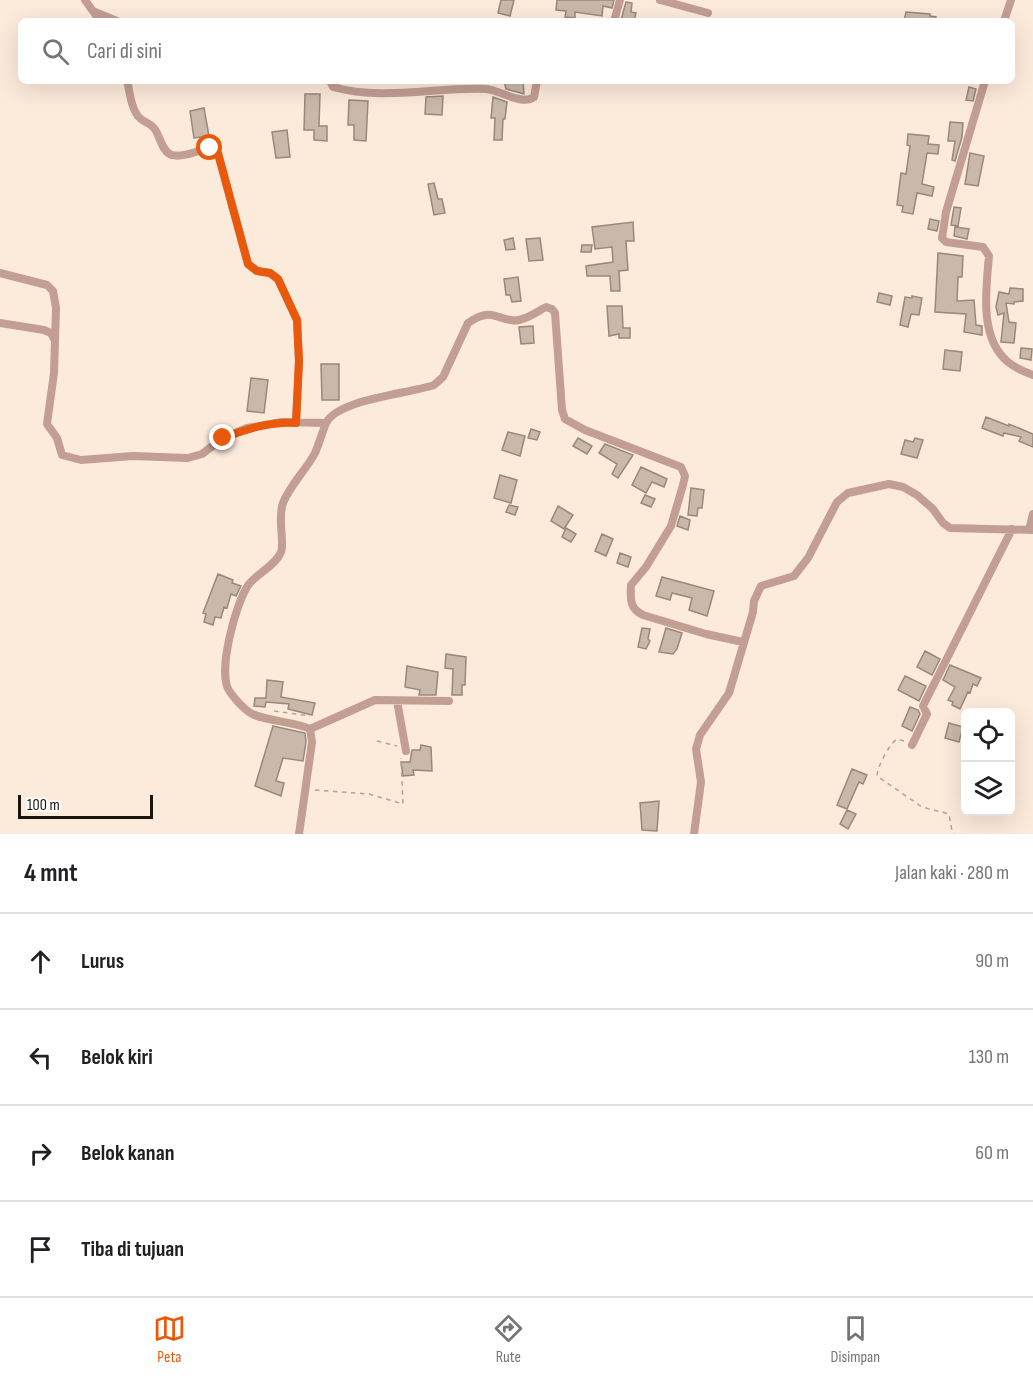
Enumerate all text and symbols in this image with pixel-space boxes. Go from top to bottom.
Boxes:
search box [18,18,1015,84]
icon: search [39,35,72,68]
text: Cari di sini [87,38,162,65]
route start [196,134,222,160]
route end [209,424,235,450]
map controls [961,708,1015,816]
button: locate [961,708,1015,762]
button: layers [961,762,1015,816]
scale bar [18,792,153,820]
text: 100 m [27,796,60,815]
text: 4 mnt [24,858,78,889]
text: Jalan kaki · 280 m [895,861,1009,885]
icon: ahead [24,945,57,978]
text: Lurus [81,948,124,975]
text: 90 m [975,949,1009,973]
icon: left [24,1041,57,1074]
text: Belok kiri [81,1044,153,1071]
text: 130 m [969,1045,1009,1069]
icon: right [24,1137,57,1170]
text: Belok kanan [81,1140,174,1167]
text: 60 m [975,1141,1009,1165]
icon: arrive [24,1233,57,1266]
text: Tiba di tujuan [81,1236,184,1263]
tab: Peta [153,1312,186,1367]
tab: Rute [492,1312,525,1367]
tab: Disimpan [831,1312,880,1367]

